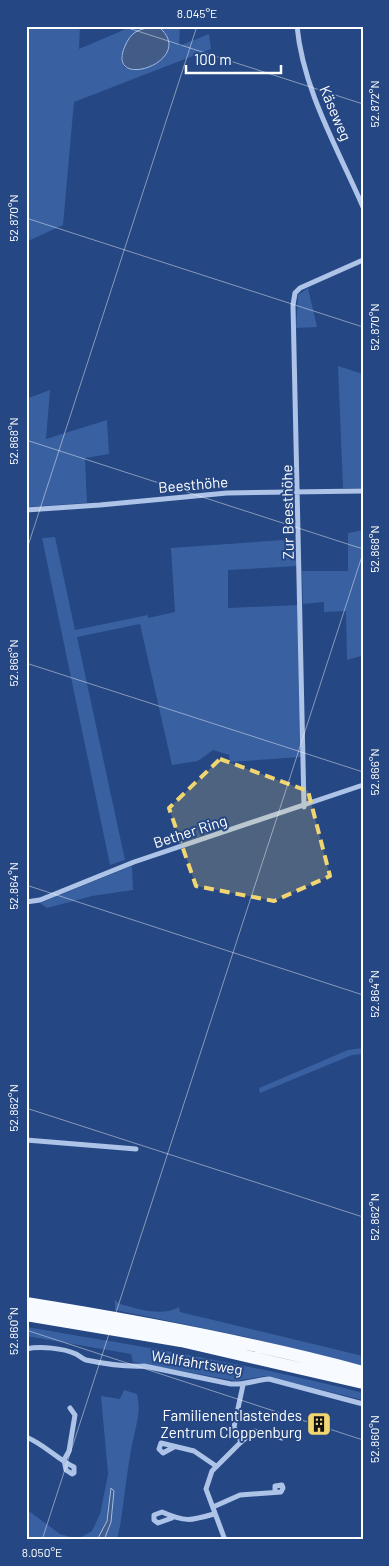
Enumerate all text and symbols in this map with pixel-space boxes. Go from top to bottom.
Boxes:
text: 8.045°E [177,6,217,20]
scale bar [186,42,282,74]
text: 100 m [194,50,232,68]
text: 52.872°N [367,81,381,127]
street label: Käseweg [316,83,356,143]
text: 52.870°N [6,194,20,242]
text: 52.870°N [367,303,381,351]
text: 52.868°N [6,417,20,465]
street label: Zur Beesthöhe [277,465,297,559]
street label: Beesthöhe [157,472,229,496]
text: 52.868°N [367,525,381,573]
text: 52.866°N [6,639,20,687]
text: 52.866°N [367,748,381,796]
street label: Bether Ring [151,811,229,851]
text: 52.864°N [6,862,20,910]
text: 52.864°N [367,970,381,1018]
text: 52.862°N [6,1084,20,1132]
text: 52.862°N [367,1193,381,1241]
text: 52.860°N [6,1307,20,1355]
street label: Wallfahrtsweg [150,1346,244,1378]
place label: Familienentlastendes Zentrum Cloppenburg [161,1406,302,1441]
building icon: Familienentlastendes Zentrum Cloppenburg [306,1411,332,1437]
text: 52.860°N [367,1415,381,1463]
text: 8.050°E [22,1545,62,1559]

